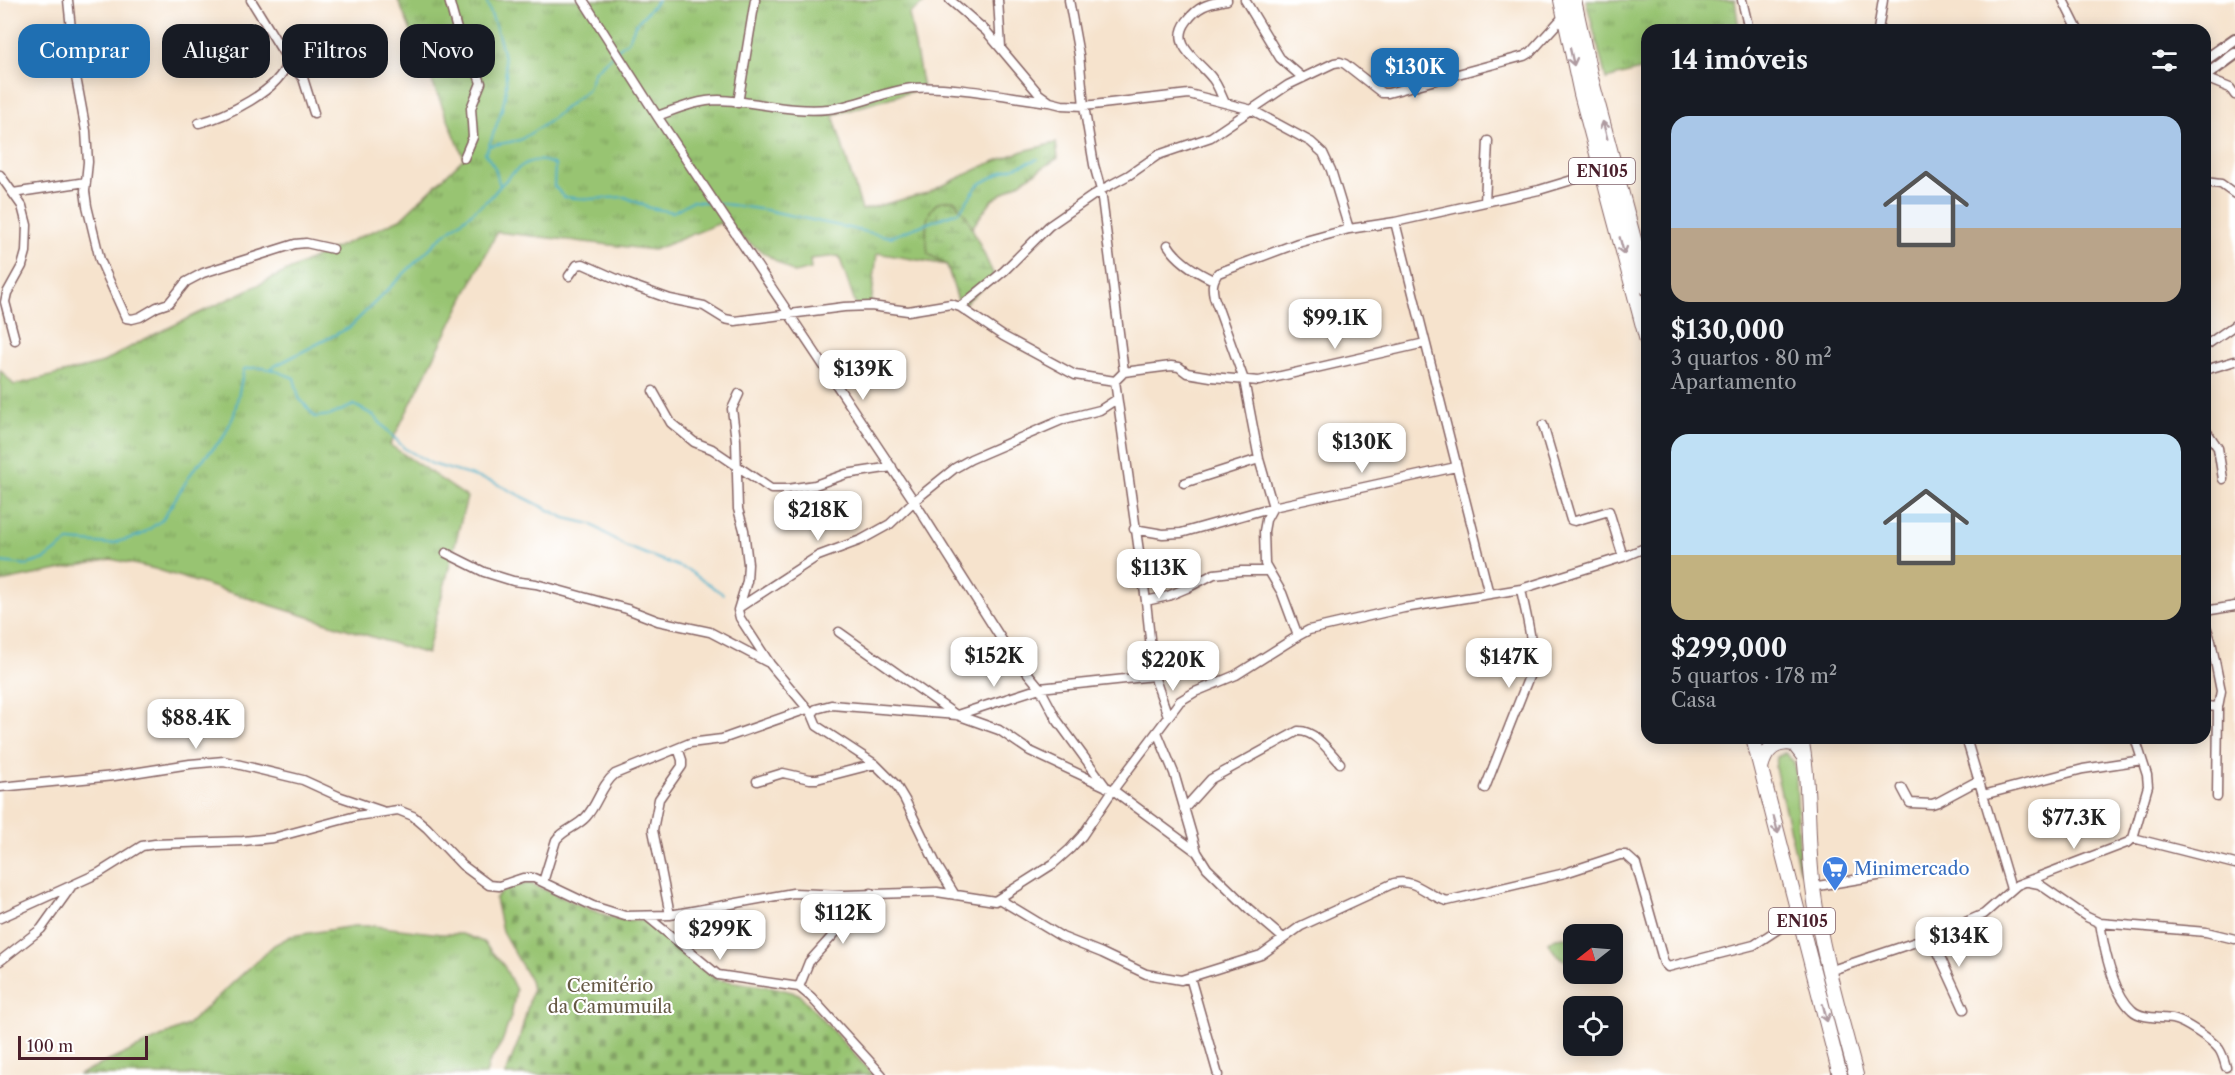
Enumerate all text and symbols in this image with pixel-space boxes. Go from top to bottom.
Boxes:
chip: Comprar [18,24,150,78]
chip: Alugar [162,24,270,78]
chip: Filtros [282,24,388,78]
chip: Novo [400,24,495,78]
text: 14 imóveis [1671,44,1808,76]
icon: filters [2148,44,2181,77]
pin: $130K [1373,48,1457,99]
one-way arrow [1567,48,1579,67]
text: $130K [1385,55,1445,79]
one-way arrow [1598,121,1610,140]
icon: home [1872,155,1980,263]
road number: EN105 [1569,158,1635,184]
one-way arrow [1616,236,1628,255]
pin: $99.1K [1286,299,1384,350]
text: $99.1K [1303,306,1367,330]
text: $130,000 [1671,314,1785,346]
text: 3 quartos · 80 m² [1671,346,1832,370]
pin: $139K [821,350,905,401]
text: $139K [833,357,893,381]
text: Apartamento [1671,370,1796,394]
pin: $130K [1320,423,1404,474]
text: $130K [1332,430,1392,454]
icon: home [1872,473,1980,581]
pin: $218K [776,491,860,542]
text: $218K [788,498,848,522]
pin: $113K [1117,549,1201,600]
text: $113K [1131,556,1187,580]
text: $299,000 [1671,632,1787,664]
pin: $152K [952,637,1036,688]
pin: $147K [1467,638,1551,689]
pin: $220K [1131,641,1215,692]
text: $152K [965,644,1024,668]
text: $147K [1480,645,1538,669]
text: $220K [1141,648,1205,672]
text: 5 quartos · 178 m² [1671,664,1837,688]
text: Casa [1671,688,1716,712]
pin: $88.4K [147,699,245,750]
text: $88.4K [161,706,231,730]
pin: $77.3K [2025,799,2123,850]
text: $77.3K [2042,806,2106,830]
one-way arrow [1771,815,1782,834]
supermarket icon: Minimercado [1820,854,1850,892]
place label: Minimercado [1854,858,1970,880]
pin: $112K [801,894,885,945]
text: $112K [815,901,871,925]
road number: EN105 [1769,908,1835,934]
pin: $299K [678,910,762,961]
text: $299K [689,917,751,941]
pin: $134K [1917,917,2001,968]
north arrow [1563,924,1623,984]
map controls [1563,924,1623,1056]
text: $134K [1929,924,1989,948]
park label: Cemitério da Camumuila [548,975,673,1018]
button: locate [1563,996,1623,1056]
one-way arrow [1820,1003,1831,1022]
scale bar [18,1033,148,1060]
text: 100 m [27,1036,73,1056]

